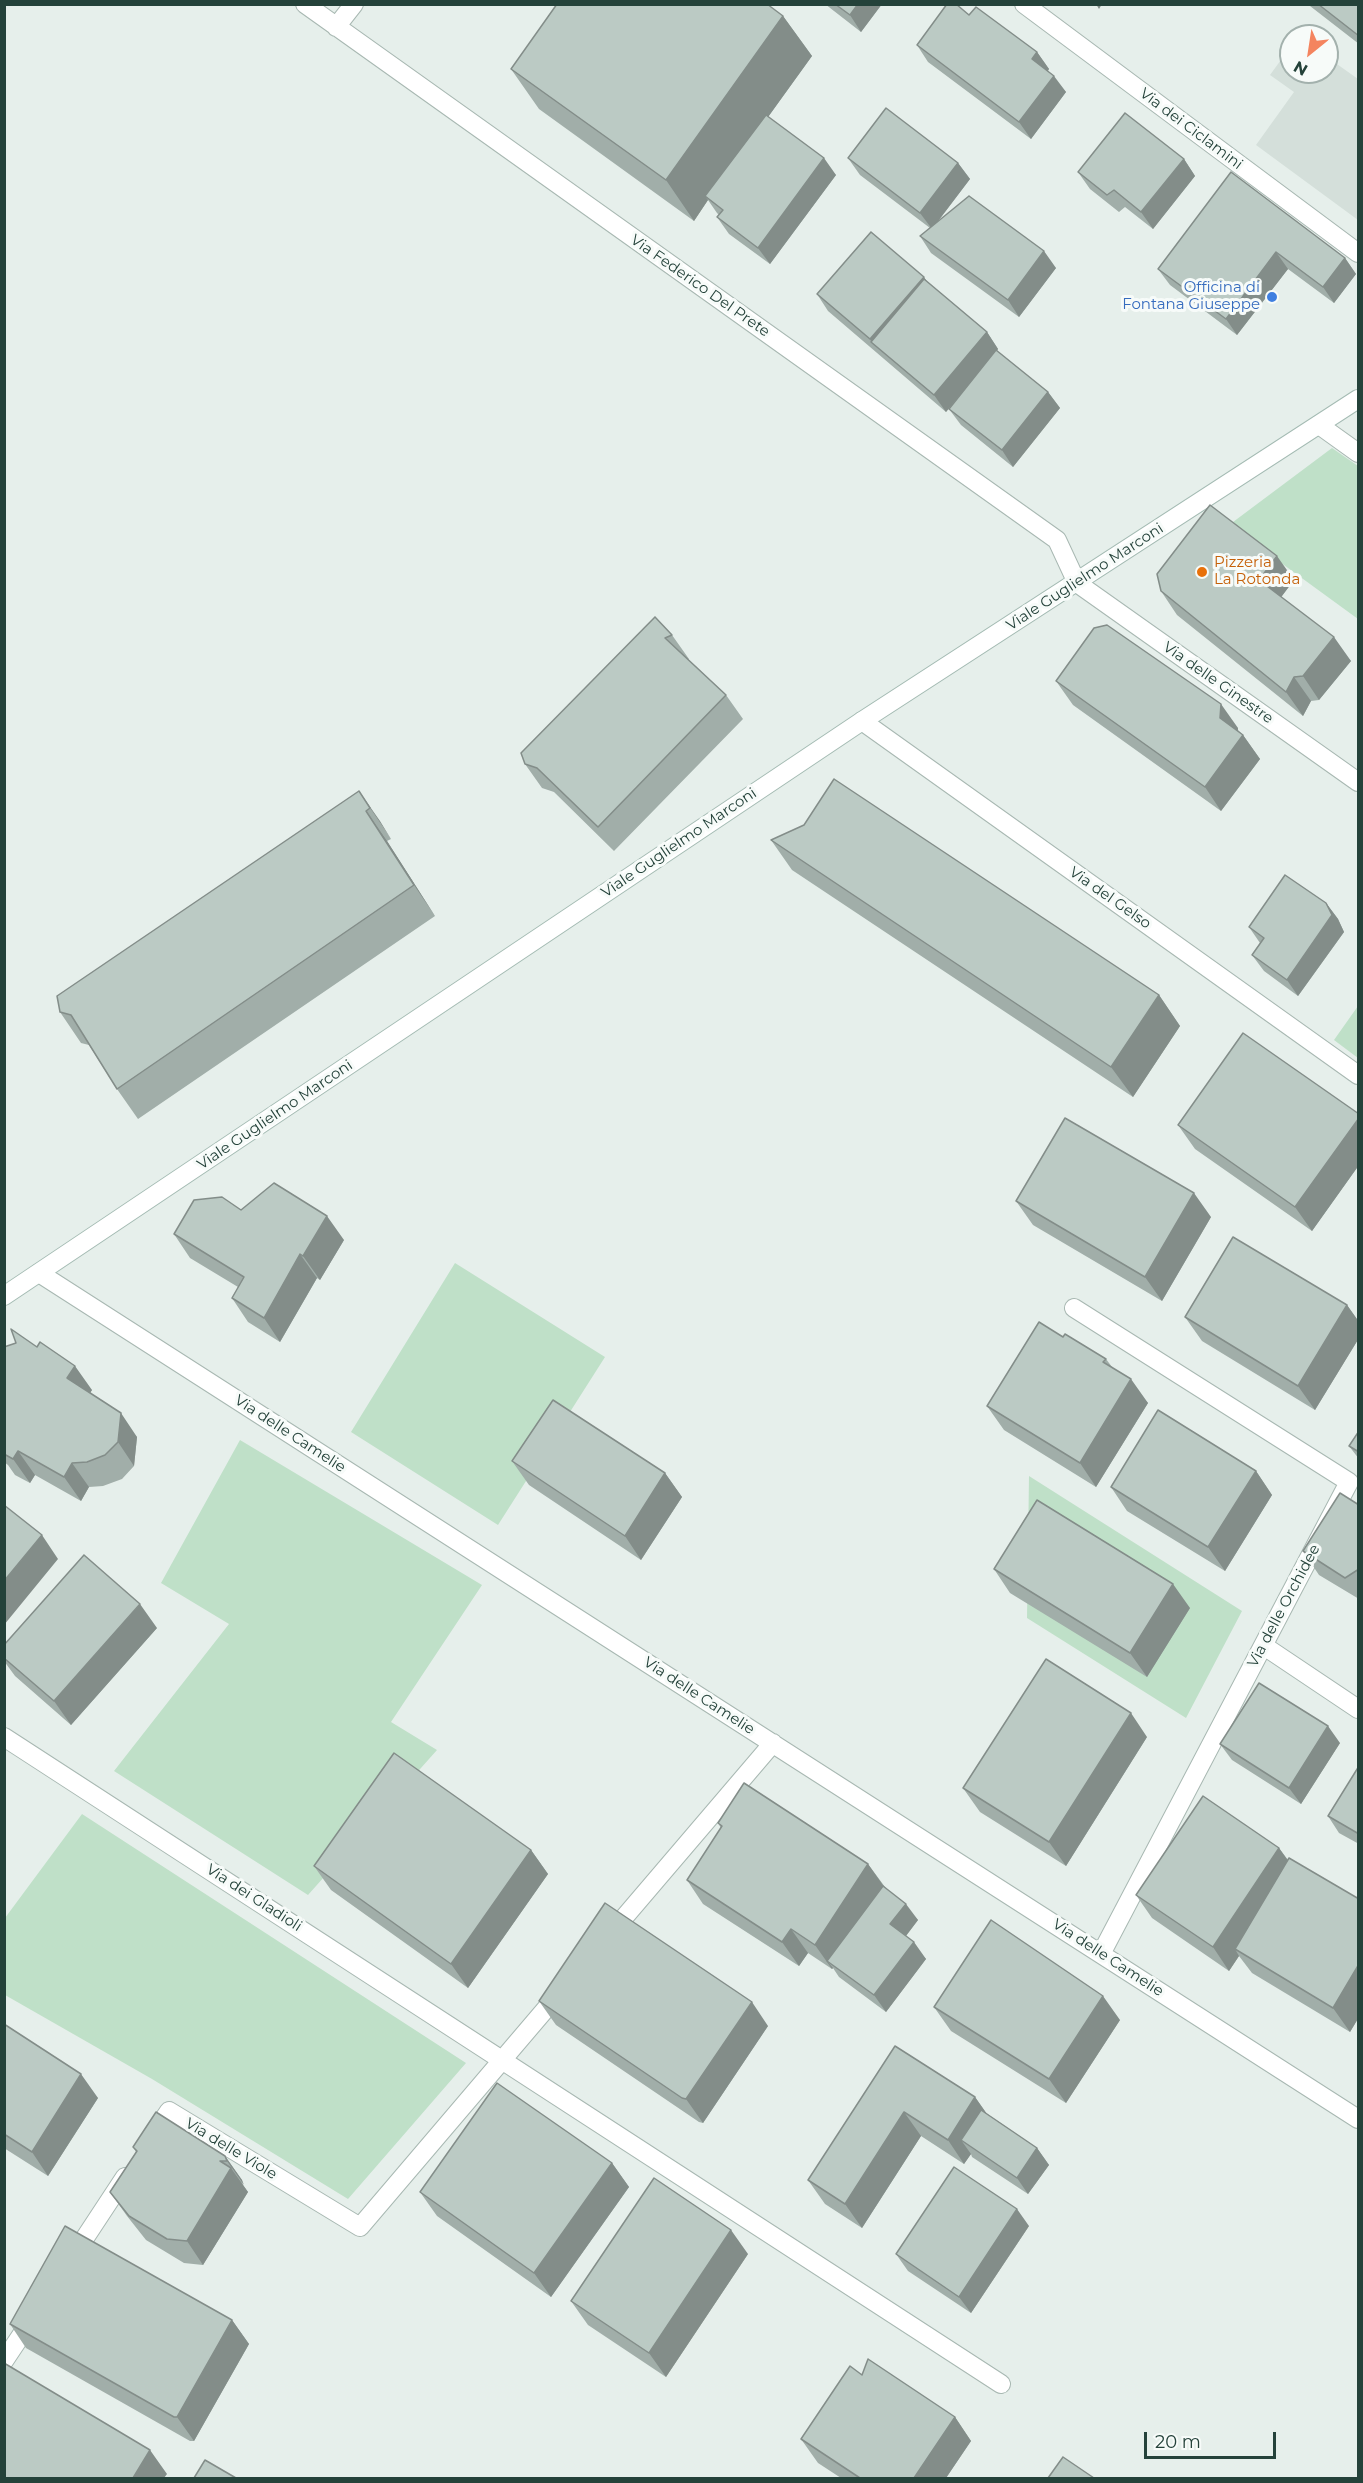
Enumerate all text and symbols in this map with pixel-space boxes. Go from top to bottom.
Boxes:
north arrow [1279,24,1339,84]
text: N [1290,57,1311,80]
street label: Via dei Ciclamini [1136,84,1246,174]
street label: Via Federico Del Prete [627,231,773,341]
place label: Officina di Fontana Giuseppe [1122,279,1260,314]
marker: Officina di Fontana Giuseppe [1265,290,1279,304]
street label: Viale Guglielmo Marconi [1003,520,1167,634]
place label: Pizzeria La Rotonda [1214,554,1300,589]
marker: Pizzeria La Rotonda [1195,565,1209,579]
street label: Via delle Ginestre [1159,638,1277,728]
street label: Viale Guglielmo Marconi [598,784,760,902]
street label: Via del Gelso [1066,863,1154,933]
street label: Viale Guglielmo Marconi [194,1056,356,1174]
street label: Via delle Camelie [231,1391,349,1477]
street label: Via delle Orchidee [1244,1542,1324,1670]
street label: Via delle Camelie [640,1653,758,1739]
street label: Via dei Gladioli [203,1860,305,1936]
street label: Via delle Camelie [1049,1915,1167,2001]
street label: Via delle Viole [182,2114,280,2184]
scale bar [1147,2420,1279,2458]
text: 20 m [1155,2431,1201,2453]

